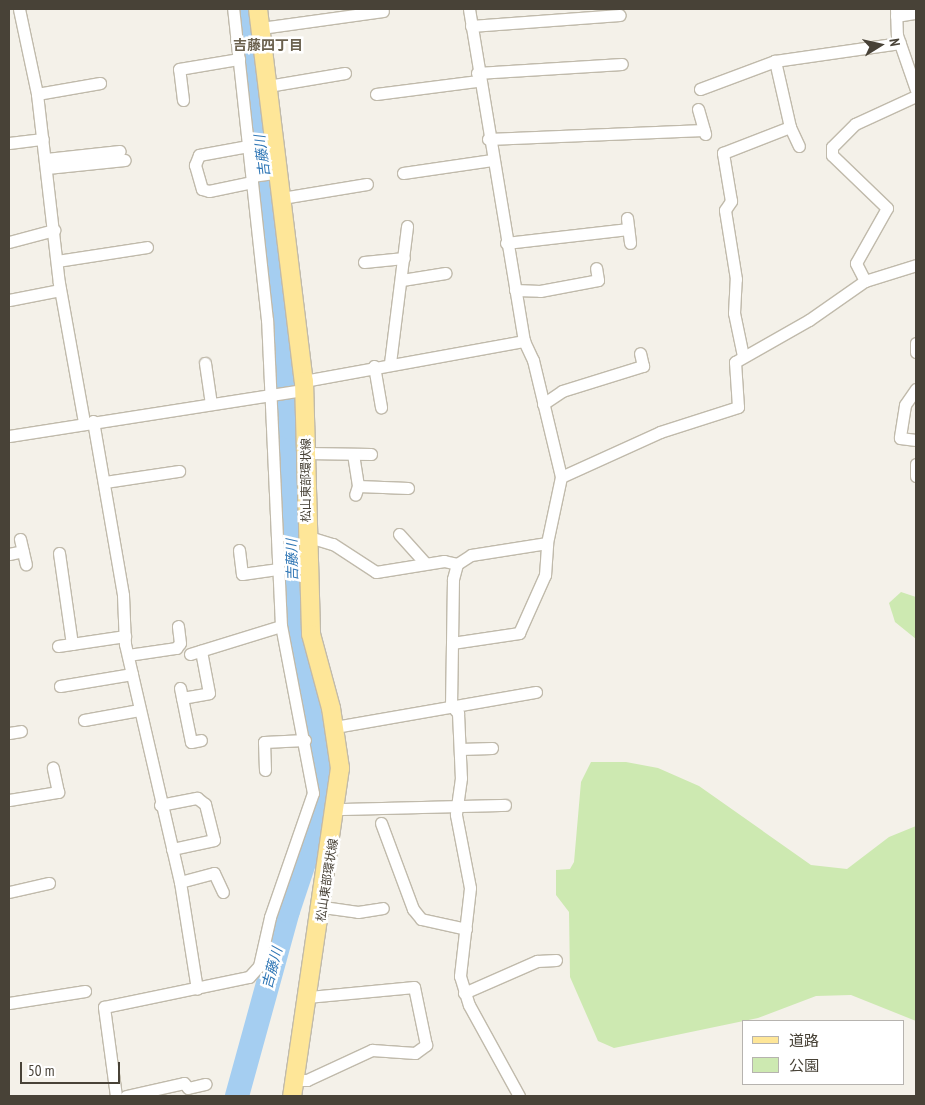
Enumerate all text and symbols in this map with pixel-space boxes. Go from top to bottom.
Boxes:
north arrow [855,20,905,70]
district label: 吉藤四丁目 [233,37,303,53]
text: N [885,37,904,48]
water label: 吉藤川 [251,134,273,178]
street label: 松山東部環状線 [299,438,313,522]
water label: 吉藤川 [283,539,301,581]
street label: 松山東部環状線 [313,837,341,923]
water label: 吉藤川 [258,946,286,990]
legend [742,1020,905,1085]
text: 道路 [789,1031,819,1050]
scale bar [22,1052,122,1084]
text: 公園 [789,1056,819,1075]
text: 50 m [28,1061,54,1080]

